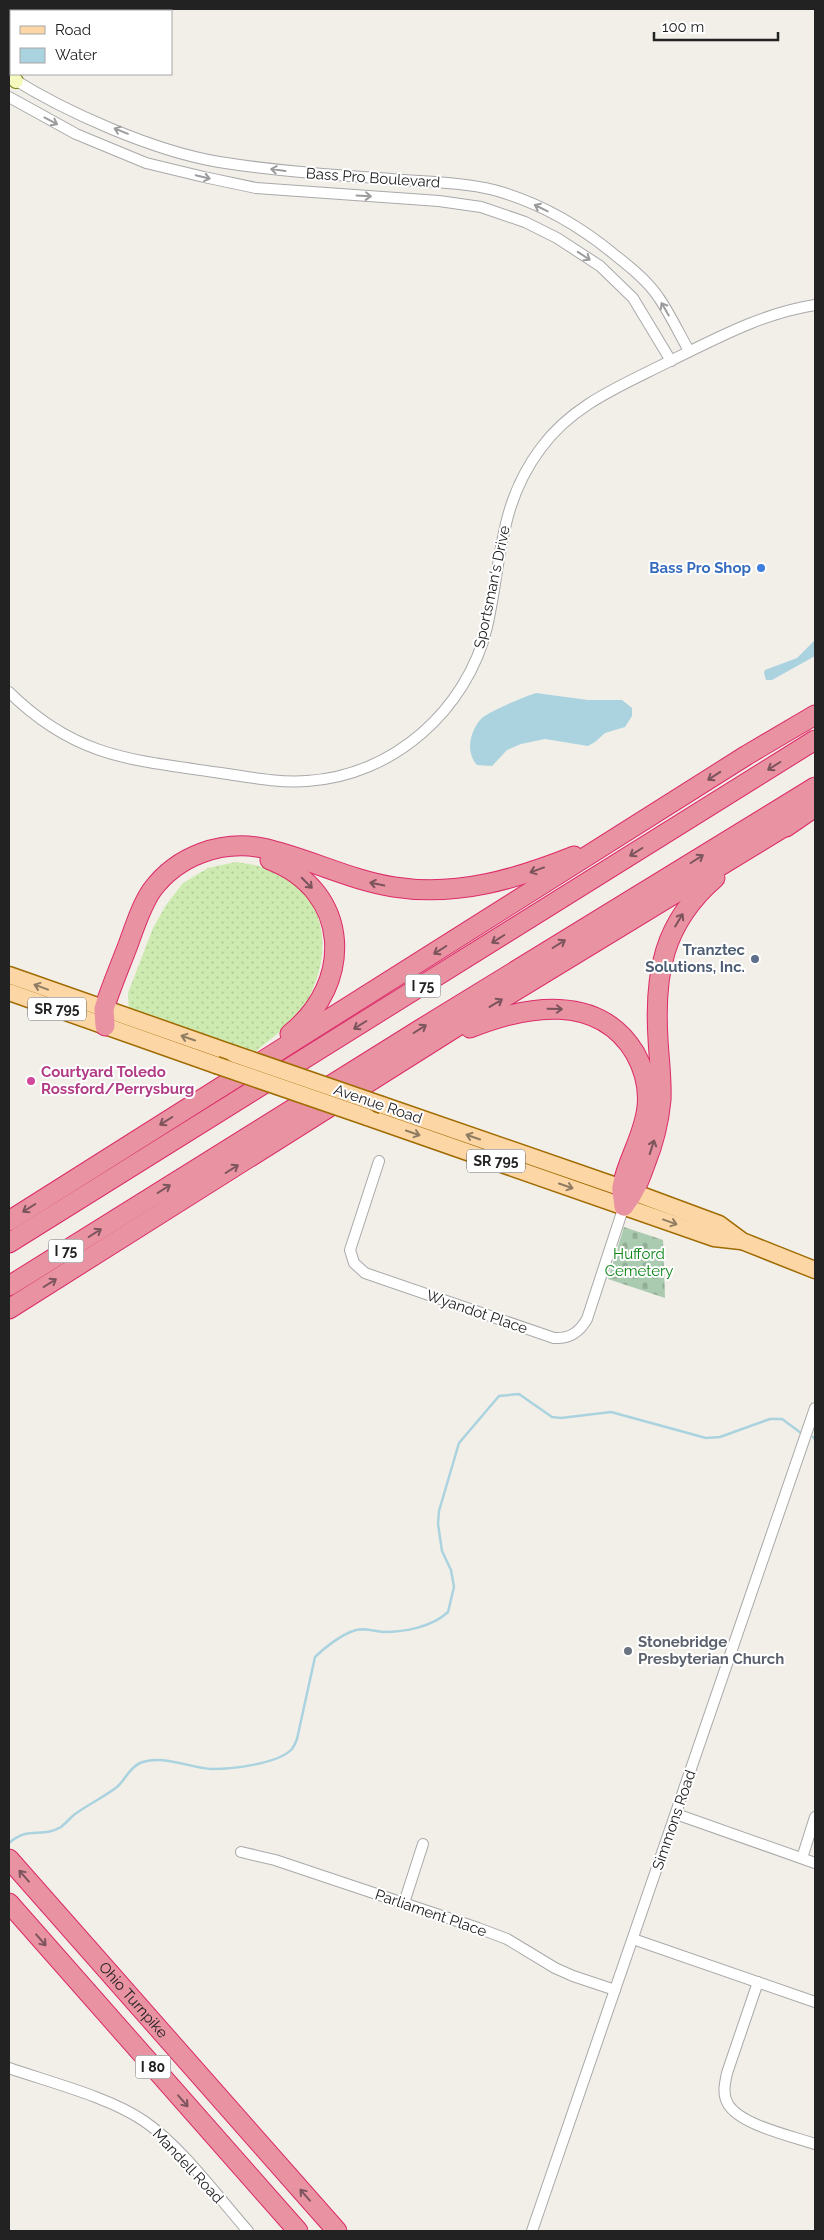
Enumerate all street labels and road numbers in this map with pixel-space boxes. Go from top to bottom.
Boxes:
street label: Bass Pro Boulevard [305,164,441,192]
street label: Sportsman's Drive [470,524,514,650]
road number: I 75 [406,974,440,998]
road number: SR 795 [28,998,86,1021]
street label: Avenue Road [331,1080,425,1128]
road number: SR 795 [467,1150,525,1172]
road number: I 75 [48,1240,84,1262]
street label: Wyandot Place [424,1286,530,1338]
street label: Simmons Road [648,1768,700,1872]
street label: Parliament Place [373,1885,489,1941]
street label: Ohio Turnpike [95,1958,172,2042]
road number: I 80 [136,2056,170,2078]
street label: Mandell Road [149,2125,227,2207]

